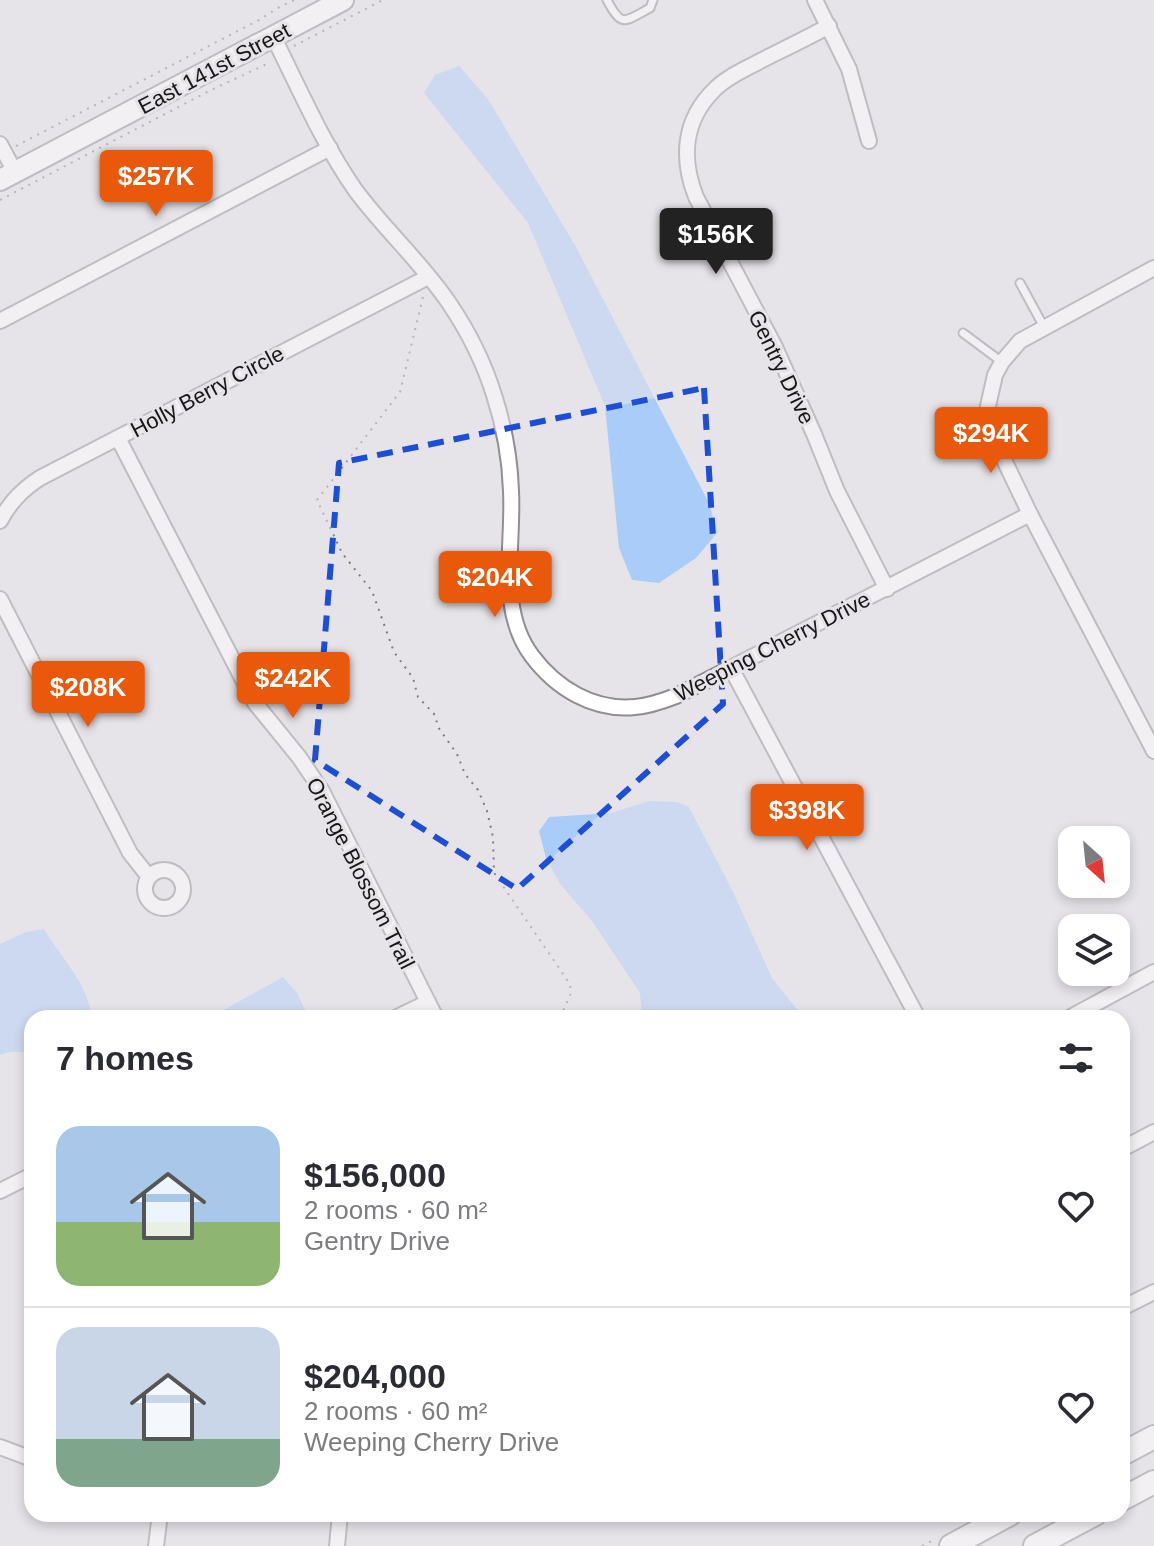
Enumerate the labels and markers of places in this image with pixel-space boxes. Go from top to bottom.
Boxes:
pin: $257K [100,150,212,218]
pin: $156K [660,208,772,276]
pin: $294K [935,407,1047,475]
pin: $204K [439,551,551,619]
pin: $242K [237,652,349,720]
pin: $208K [32,661,144,729]
pin: $398K [751,784,863,852]

